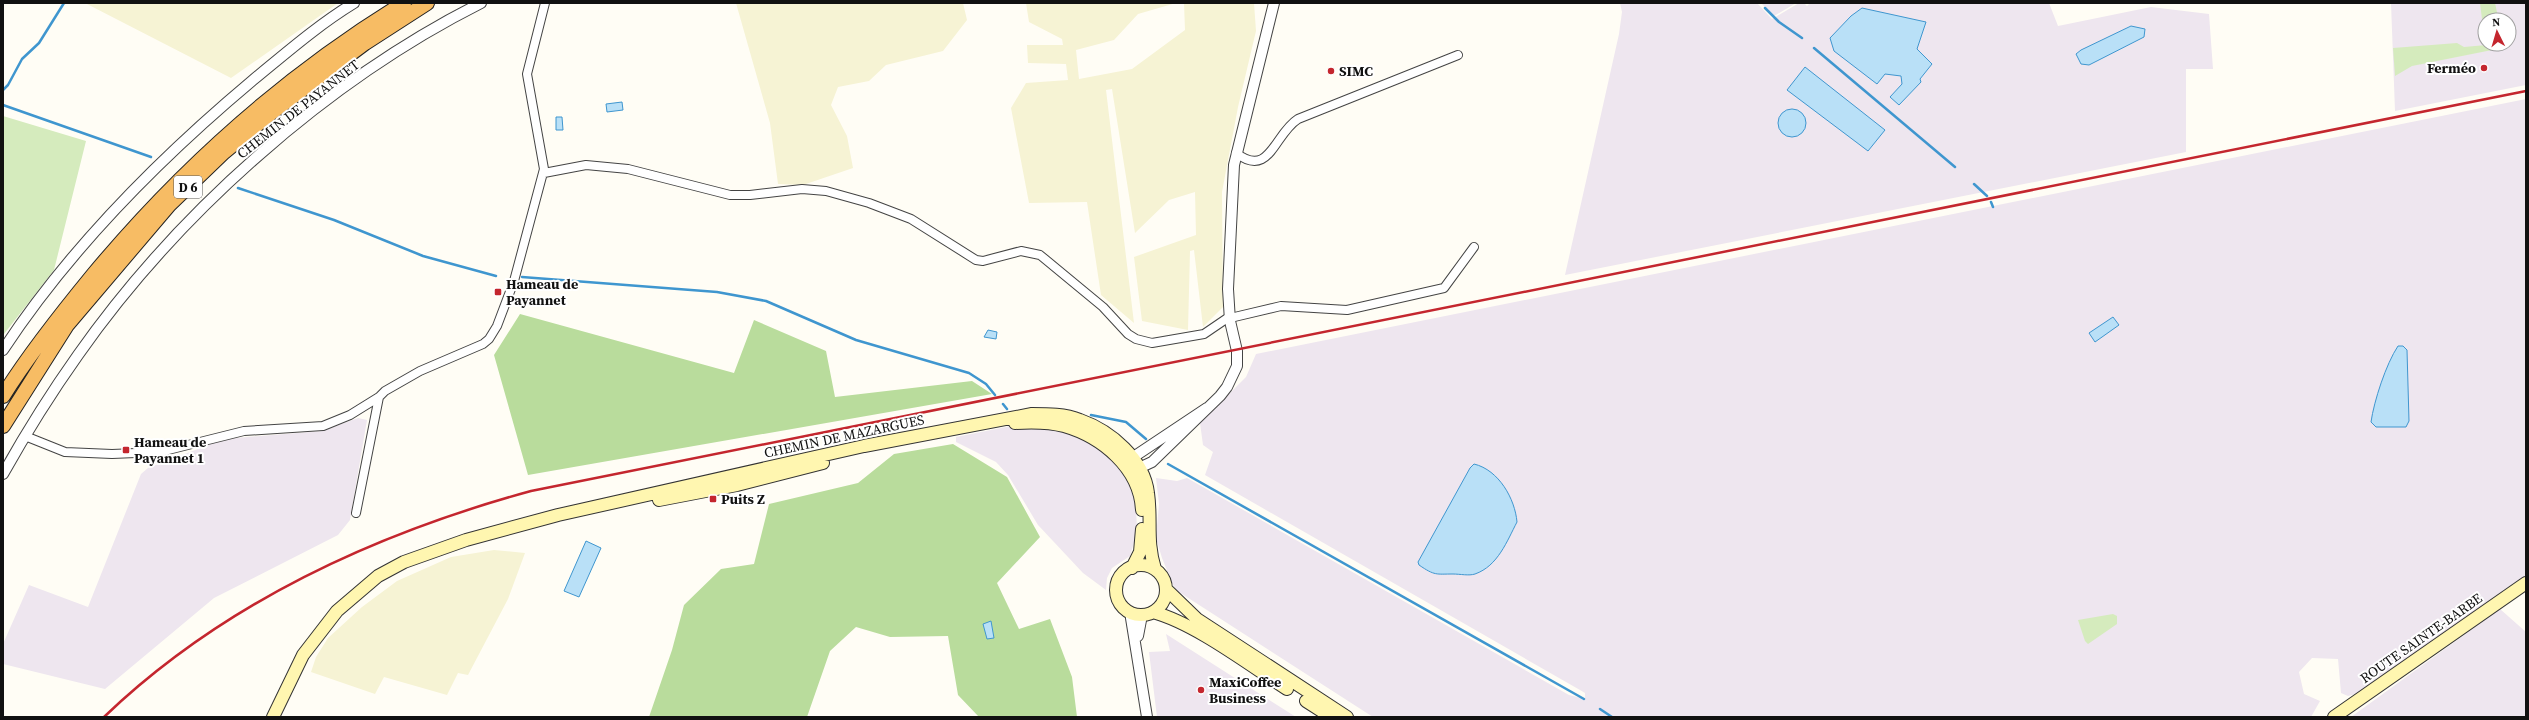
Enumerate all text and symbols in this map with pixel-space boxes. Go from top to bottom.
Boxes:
north arrow [2477,12,2517,52]
text: N [2492,15,2501,30]
street label: CHEMIN DE PAYANNET [233,54,364,163]
place label: Ferméo [2427,58,2476,78]
place label: SIMC [1339,61,1373,81]
marker: Ferméo [2479,63,2489,73]
marker: SIMC [1326,66,1336,76]
road number: D 6 [174,176,202,198]
place label: Hameau de Payannet [506,274,578,310]
marker: Hameau de Payannet [493,287,503,297]
street label: CHEMIN DE MAZARGUES [762,409,926,463]
place label: Hameau de Payannet 1 [134,432,206,468]
marker: Hameau de Payannet 1 [121,445,131,455]
place label: Puits Z [721,489,765,509]
marker: Puits Z [708,494,718,504]
street label: ROUTE SAINTE-BARBE [2356,588,2486,688]
place label: MaxiCoffee Business [1209,672,1281,708]
marker: MaxiCoffee Business [1196,685,1206,695]

